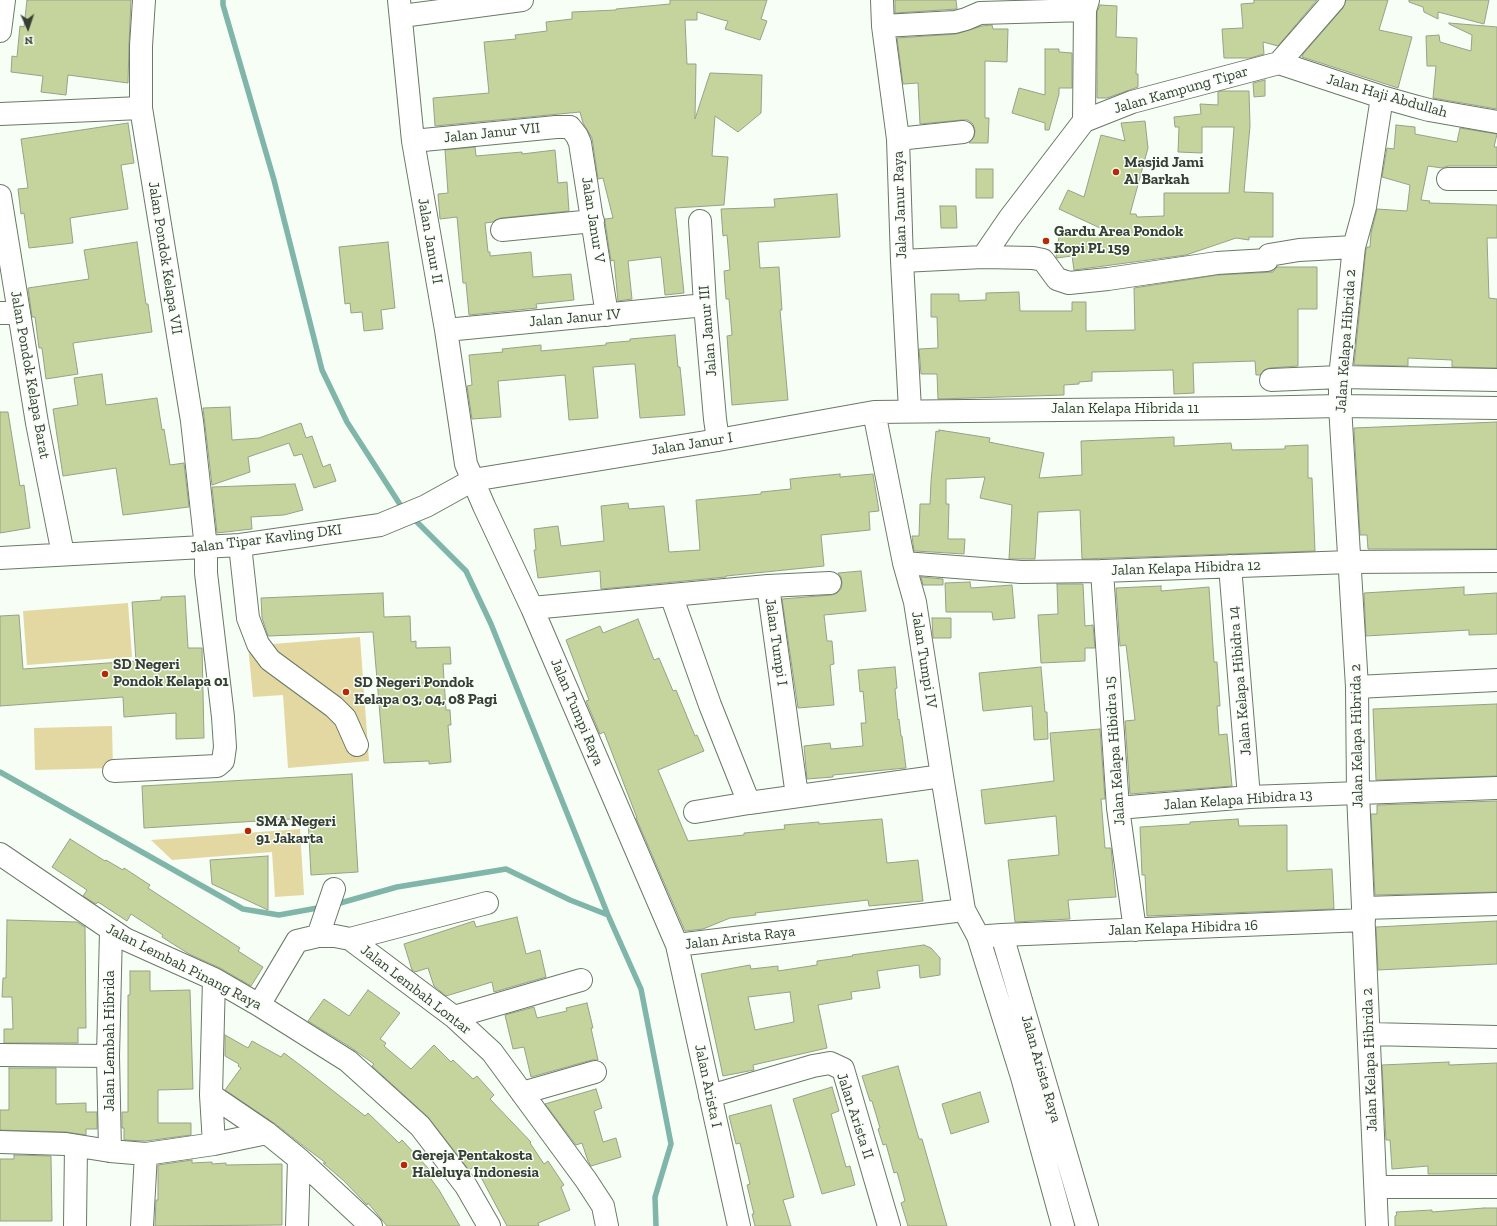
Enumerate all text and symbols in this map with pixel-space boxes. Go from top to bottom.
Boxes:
north arrow [8,8,48,48]
text: N [24,34,33,47]
street label: Jalan Kampung Tipar [1112,62,1250,118]
street label: Jalan Haji Abdullah [1325,70,1449,122]
street label: Jalan Janur VII [443,119,541,147]
street label: Jalan Janur Raya [889,151,911,259]
place label: Masjid Jami Al Barkah [1124,154,1204,189]
marker: Masjid Jami Al Barkah [1111,167,1121,177]
street label: Jalan Janur V [577,176,609,264]
street label: Jalan Pondok Kelapa VII [144,180,186,336]
street label: Jalan Janur II [414,197,446,285]
place label: Gardu Area Pondok Kopi PL 159 [1054,223,1183,258]
marker: Gardu Area Pondok Kopi PL 159 [1041,236,1051,246]
street label: Jalan Kelapa Hibrida 2 [1332,269,1360,413]
street label: Jalan Janur III [695,284,721,378]
street label: Jalan Pondok Kelapa Barat [6,289,54,461]
street label: Jalan Janur IV [528,305,622,331]
street label: Jalan Kelapa Hibrida 11 [1051,400,1199,418]
street label: Jalan Janur I [650,429,734,459]
street label: Jalan Tipar Kavling DKI [189,521,343,557]
street label: Jalan Kelapa Hibidra 12 [1111,556,1261,580]
street label: Jalan Tumpi I [761,597,791,687]
street label: Jalan Kelapa Hibidra 14 [1224,605,1256,757]
street label: Jalan Tumpi IV [907,610,941,710]
place label: SD Negeri Pondok Kelapa 01 [113,656,229,691]
street label: Jalan Tumpi Raya [546,656,608,768]
street label: Jalan Kelapa Hibrida 2 [1347,664,1367,808]
marker: SD Negeri Pondok Kelapa 01 [100,669,110,679]
place label: SD Negeri Pondok Kelapa 03, 04, 08 Pagi [354,674,497,709]
street label: Jalan Kelapa Hibidra 15 [1101,676,1129,826]
marker: SD Negeri Pondok Kelapa 03, 04, 08 Pagi [341,687,351,697]
street label: Jalan Kelapa Hibidra 13 [1163,786,1313,814]
place label: SMA Negeri 91 Jakarta [256,813,336,848]
marker: SMA Negeri 91 Jakarta [243,826,253,836]
street label: Jalan Kelapa Hibidra 16 [1108,916,1258,940]
street label: Jalan Lembah Pinang Raya [103,920,265,1014]
street label: Jalan Arista Raya [684,922,796,954]
street label: Jalan Lembah Lontar [357,941,475,1039]
street label: Jalan Lembah Hibrida [101,970,119,1112]
street label: Jalan Kelapa Hibrida 2 [1358,988,1382,1132]
street label: Jalan Arista Raya [1017,1013,1065,1125]
street label: Jalan Arista I [690,1043,726,1129]
street label: Jalan Arista II [833,1071,877,1161]
place label: Gereja Pentakosta Haleluya Indonesia [412,1147,539,1182]
marker: Gereja Pentakosta Haleluya Indonesia [399,1160,409,1170]

